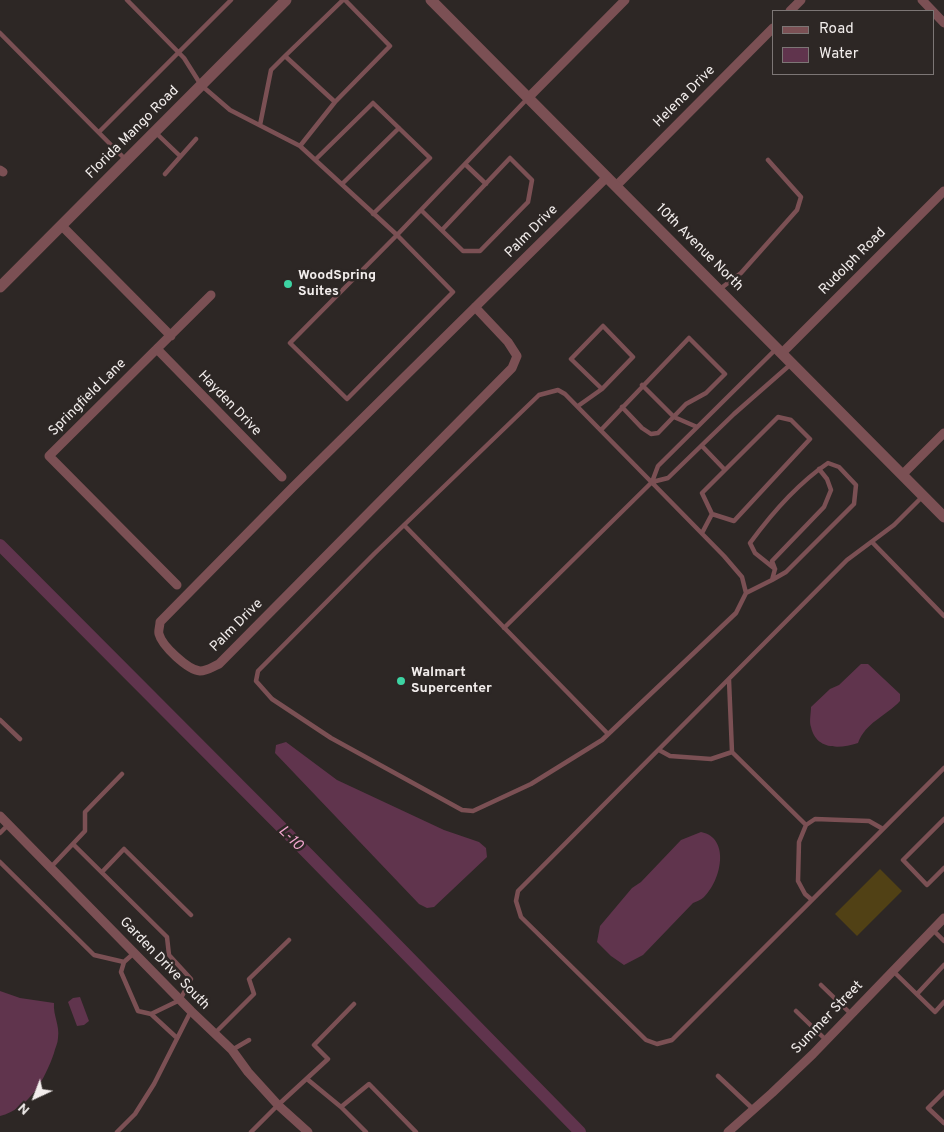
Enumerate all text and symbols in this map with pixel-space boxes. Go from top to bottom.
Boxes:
legend [772,10,934,75]
text: Road [819,20,854,39]
text: Water [819,45,858,64]
street label: Helena Drive [651,63,719,131]
street label: Florida Mango Road [83,83,183,183]
street label: 10th Avenue North [652,201,746,295]
street label: Palm Drive [502,202,562,262]
street label: Rudolph Road [816,225,890,299]
place label: WoodSpring Suites [298,268,376,300]
marker: WoodSpring Suites [282,278,294,290]
street label: Springfield Lane [46,356,130,440]
street label: Hayden Drive [194,368,264,440]
street label: Palm Drive [207,596,267,656]
place label: Walmart Supercenter [411,665,492,698]
marker: Walmart Supercenter [395,675,407,687]
water label: L-10 [274,823,306,855]
street label: Garden Drive South [116,914,212,1014]
street label: Summer Street [789,978,867,1058]
north arrow [10,1072,60,1122]
text: N [15,1099,34,1118]

